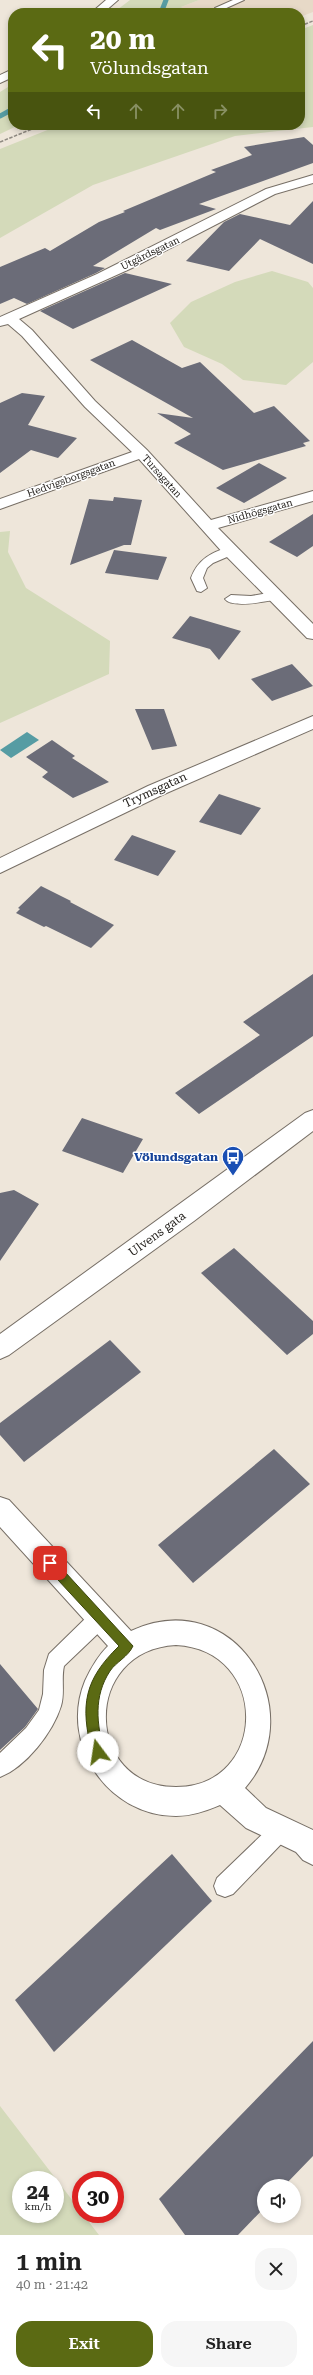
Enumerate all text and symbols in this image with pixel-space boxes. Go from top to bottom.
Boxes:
text: 20 m [90,23,155,56]
icon: left [24,24,76,76]
text: Völundsgatan [90,57,209,78]
icon: left [83,100,105,122]
icon: ahead [125,100,147,122]
icon: ahead [167,100,189,122]
icon: right [209,100,231,122]
street label: Utgårdsgatan [119,234,182,272]
street label: Tursagatan [140,452,184,500]
street label: Hedvigsborgsgatan [25,457,117,499]
street label: Nidhögsgatan [226,496,294,526]
street label: Trymsgatan [121,769,189,811]
bus stop icon: Völundsgatan [220,1144,246,1177]
place label: Völundsgatan [134,1150,218,1164]
street label: Ulvens gata [126,1208,189,1259]
pin [33,1546,67,1580]
icon: arrive [39,1552,61,1574]
position arrow [77,1731,119,1773]
speed limit sign: 30 [72,2171,124,2223]
map controls [257,2179,301,2223]
button: sound [257,2179,301,2223]
text: 24 [27,2180,49,2204]
text: km/h [25,2201,51,2212]
text: 1 min [16,2248,82,2276]
button: close [255,2248,297,2290]
text: 40 m · 21:42 [16,2277,88,2292]
button: Exit [16,2321,153,2367]
button: Share [161,2321,297,2367]

